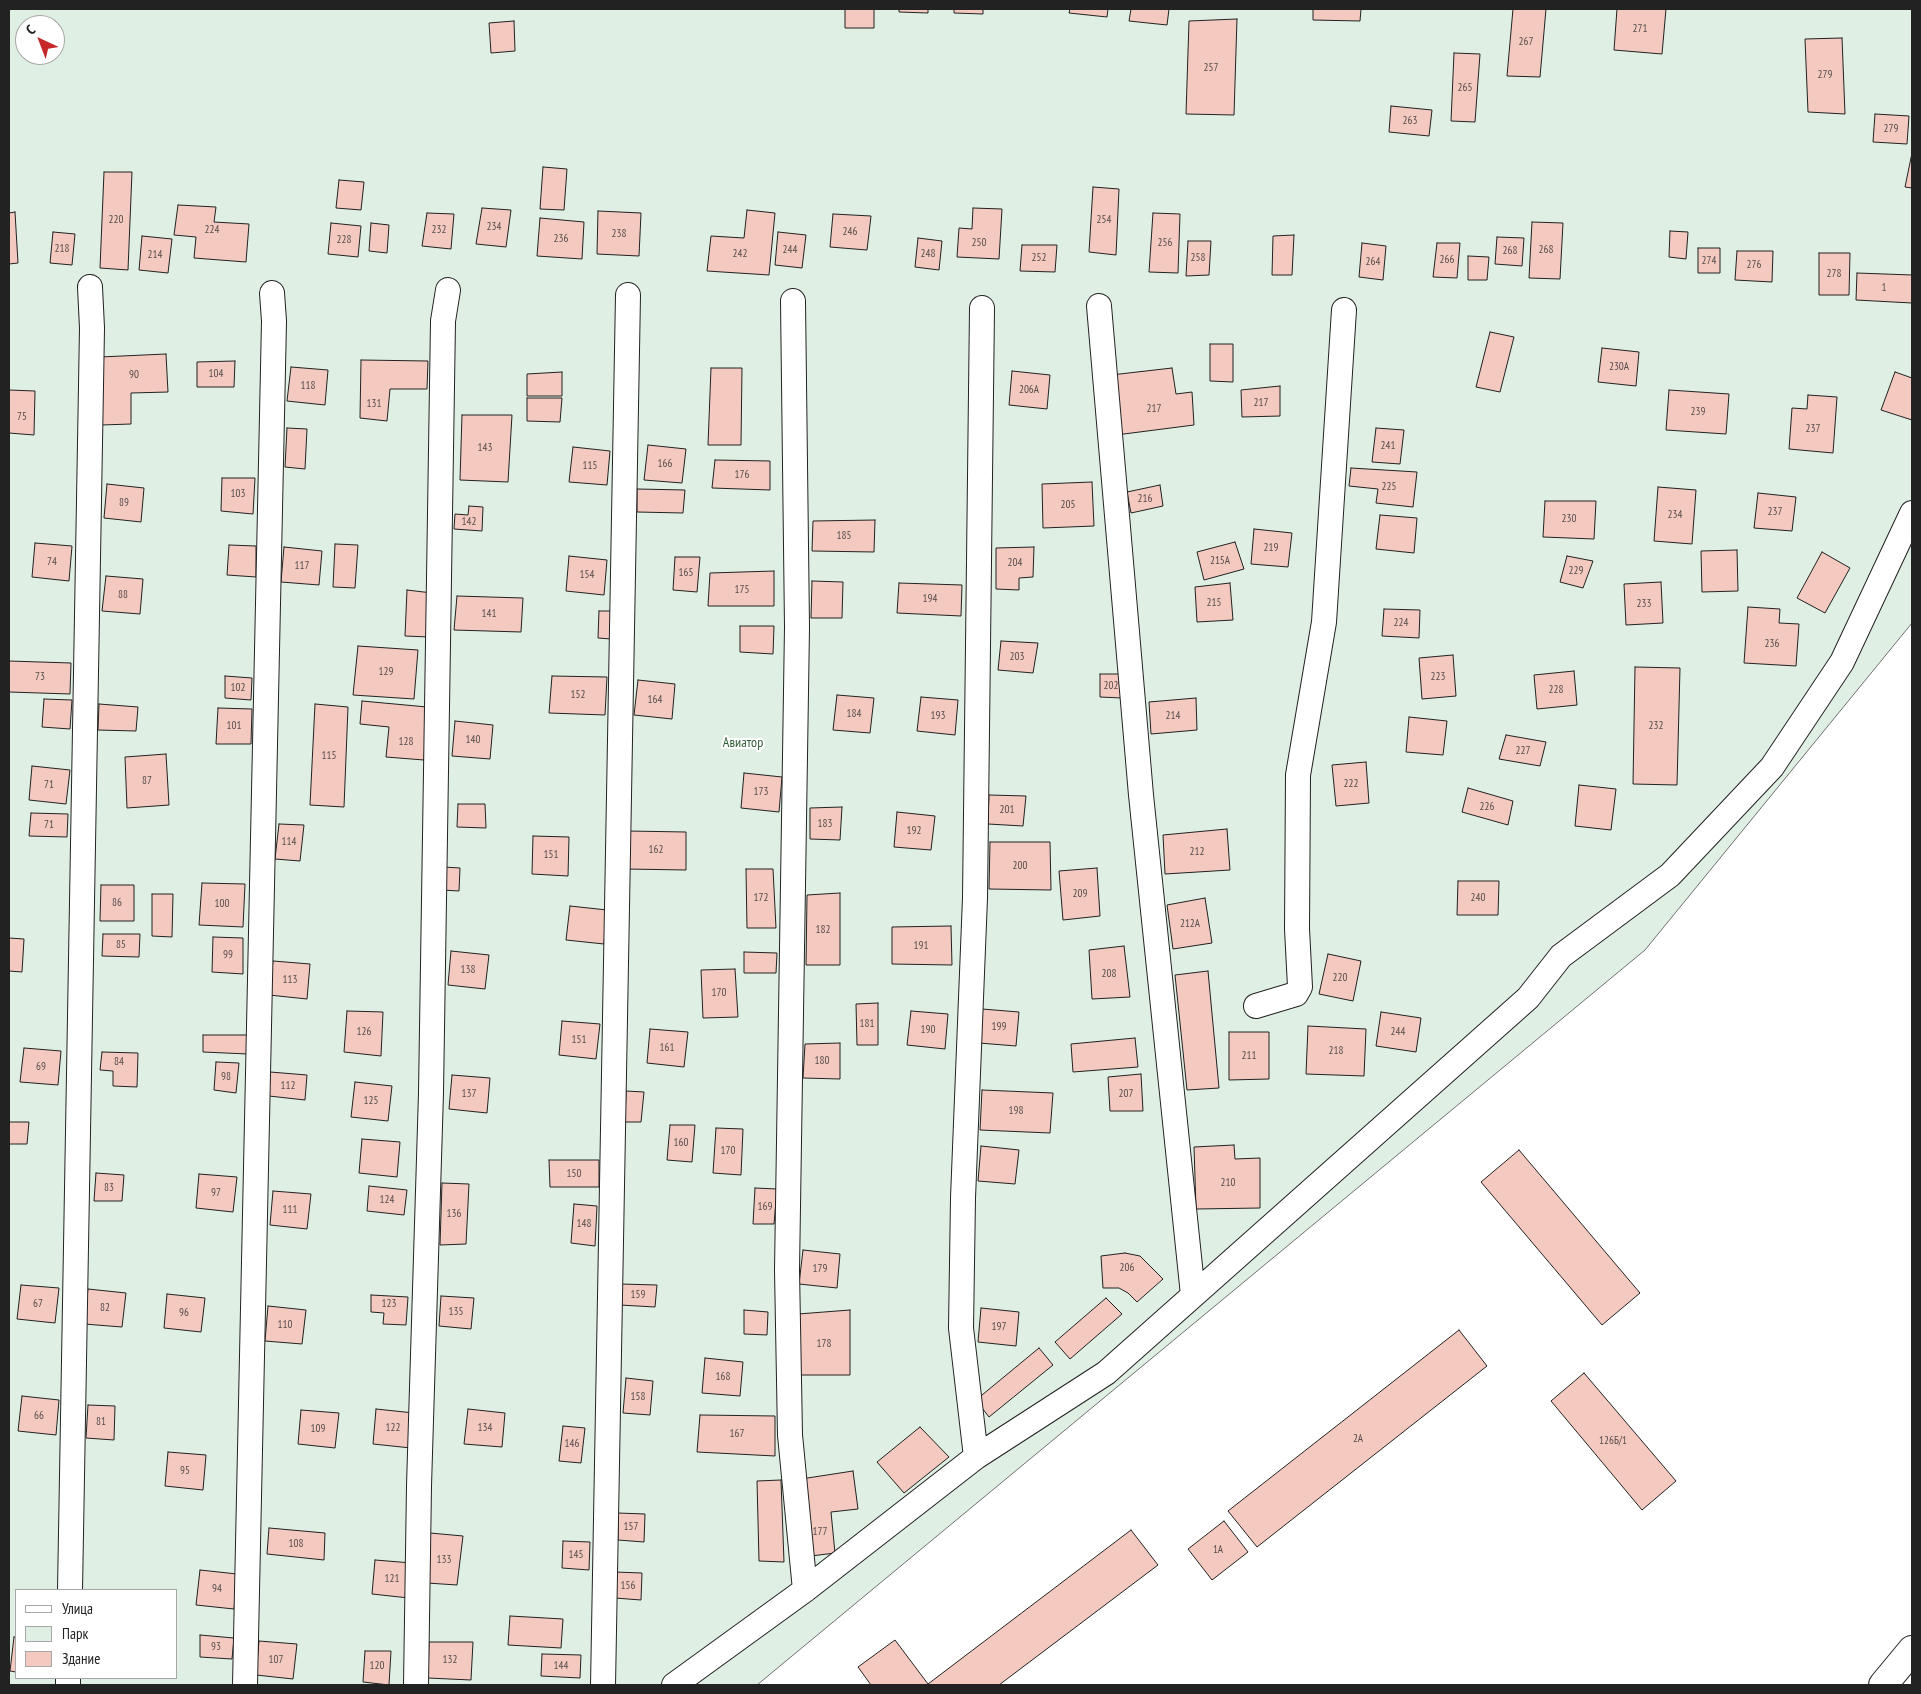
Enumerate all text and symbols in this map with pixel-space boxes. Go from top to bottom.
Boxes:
north arrow [15,15,65,65]
text: С [22,21,39,39]
house number: 271 [1633,22,1647,36]
house number: 267 [1519,35,1533,49]
house number: 257 [1204,61,1218,75]
house number: 279 [1818,68,1832,82]
house number: 265 [1458,81,1472,95]
house number: 263 [1403,114,1417,128]
house number: 279 [1884,122,1898,136]
house number: 220 [109,213,123,227]
house number: 254 [1097,213,1111,227]
house number: 234 [487,220,501,234]
house number: 224 [205,223,219,237]
house number: 232 [432,223,446,237]
house number: 246 [843,225,857,239]
house number: 238 [612,227,626,241]
house number: 236 [554,232,568,246]
house number: 228 [337,233,351,247]
house number: 250 [972,236,986,250]
house number: 256 [1158,236,1172,250]
house number: 218 [55,242,69,256]
house number: 244 [783,243,797,257]
house number: 268 [1539,243,1553,257]
house number: 268 [1503,244,1517,258]
house number: 242 [733,247,747,261]
house number: 248 [921,247,935,261]
house number: 214 [148,248,162,262]
house number: 252 [1032,251,1046,265]
house number: 258 [1191,251,1205,265]
house number: 266 [1440,253,1454,267]
house number: 274 [1702,254,1716,268]
house number: 264 [1366,255,1380,269]
house number: 276 [1747,258,1761,272]
house number: 278 [1827,267,1841,281]
house number: 1 [1882,281,1886,295]
house number: 230A [1609,360,1629,374]
house number: 104 [209,367,223,381]
house number: 90 [129,368,139,382]
house number: 118 [301,379,315,393]
house number: 206A [1019,383,1039,397]
house number: 217 [1254,396,1268,410]
house number: 131 [367,397,381,411]
house number: 217 [1147,402,1161,416]
house number: 239 [1691,405,1705,419]
house number: 75 [17,410,27,424]
house number: 237 [1806,422,1820,436]
house number: 241 [1381,439,1395,453]
house number: 143 [478,441,492,455]
house number: 166 [658,457,672,471]
house number: 115 [583,459,597,473]
house number: 176 [735,468,749,482]
house number: 225 [1382,480,1396,494]
house number: 103 [231,487,245,501]
house number: 216 [1138,492,1152,506]
house number: 89 [119,496,129,510]
house number: 205 [1061,498,1075,512]
house number: 237 [1768,505,1782,519]
house number: 234 [1668,508,1682,522]
house number: 230 [1562,512,1576,526]
house number: 142 [462,515,476,529]
house number: 185 [837,529,851,543]
house number: 219 [1264,541,1278,555]
house number: 215A [1210,554,1230,568]
house number: 74 [47,555,57,569]
house number: 204 [1008,556,1022,570]
house number: 117 [295,559,309,573]
house number: 229 [1569,564,1583,578]
house number: 165 [679,566,693,580]
house number: 154 [580,568,594,582]
house number: 175 [735,583,749,597]
house number: 88 [118,588,128,602]
house number: 194 [923,592,937,606]
house number: 215 [1207,596,1221,610]
house number: 233 [1637,597,1651,611]
house number: 141 [482,607,496,621]
house number: 224 [1394,616,1408,630]
house number: 236 [1765,637,1779,651]
house number: 203 [1010,650,1024,664]
house number: 129 [379,665,393,679]
house number: 73 [35,670,45,684]
house number: 223 [1431,670,1445,684]
house number: 202 [1104,679,1118,693]
house number: 102 [231,681,245,695]
house number: 228 [1549,683,1563,697]
house number: 152 [571,688,585,702]
house number: 164 [648,693,662,707]
house number: 184 [847,707,861,721]
house number: 193 [931,709,945,723]
house number: 214 [1166,709,1180,723]
house number: 101 [227,719,241,733]
house number: 232 [1649,719,1663,733]
house number: 140 [466,733,480,747]
house number: 128 [399,735,413,749]
park label: Авиатор [723,735,763,751]
house number: 227 [1516,744,1530,758]
house number: 115 [322,749,336,763]
house number: 87 [142,774,152,788]
house number: 222 [1344,777,1358,791]
house number: 71 [44,778,54,792]
house number: 173 [754,785,768,799]
house number: 226 [1480,800,1494,814]
house number: 201 [1000,803,1014,817]
house number: 183 [818,817,832,831]
house number: 71 [44,818,54,832]
house number: 192 [907,824,921,838]
house number: 114 [282,835,296,849]
house number: 162 [649,843,663,857]
house number: 212 [1190,845,1204,859]
house number: 151 [544,848,558,862]
house number: 200 [1013,859,1027,873]
house number: 209 [1073,887,1087,901]
house number: 172 [754,891,768,905]
house number: 240 [1471,891,1485,905]
house number: 86 [112,896,122,910]
house number: 100 [215,897,229,911]
house number: 212A [1180,917,1200,931]
house number: 182 [816,923,830,937]
house number: 85 [116,938,126,952]
house number: 191 [914,939,928,953]
house number: 99 [223,948,233,962]
house number: 138 [461,963,475,977]
house number: 208 [1102,967,1116,981]
house number: 220 [1333,971,1347,985]
house number: 113 [283,973,297,987]
house number: 170 [712,986,726,1000]
house number: 181 [860,1017,874,1031]
house number: 199 [992,1020,1006,1034]
house number: 190 [921,1023,935,1037]
house number: 126 [357,1025,371,1039]
house number: 244 [1391,1025,1405,1039]
house number: 151 [572,1033,586,1047]
house number: 161 [660,1041,674,1055]
house number: 218 [1329,1044,1343,1058]
house number: 211 [1242,1049,1256,1063]
house number: 180 [815,1054,829,1068]
house number: 84 [114,1055,124,1069]
house number: 69 [36,1060,46,1074]
house number: 98 [221,1070,231,1084]
house number: 112 [281,1079,295,1093]
house number: 137 [462,1087,476,1101]
house number: 207 [1119,1087,1133,1101]
house number: 125 [364,1094,378,1108]
house number: 198 [1009,1104,1023,1118]
house number: 160 [674,1136,688,1150]
house number: 170 [721,1144,735,1158]
house number: 150 [567,1167,581,1181]
house number: 210 [1221,1176,1235,1190]
house number: 83 [104,1181,114,1195]
house number: 97 [211,1186,221,1200]
house number: 124 [380,1193,394,1207]
house number: 169 [758,1200,772,1214]
house number: 111 [283,1203,297,1217]
house number: 136 [447,1207,461,1221]
house number: 148 [577,1217,591,1231]
house number: 206 [1120,1261,1134,1275]
house number: 179 [813,1262,827,1276]
house number: 159 [631,1288,645,1302]
house number: 67 [33,1297,43,1311]
house number: 123 [382,1297,396,1311]
house number: 82 [100,1301,110,1315]
house number: 135 [449,1305,463,1319]
house number: 96 [179,1306,189,1320]
house number: 110 [278,1318,292,1332]
house number: 197 [992,1320,1006,1334]
house number: 178 [817,1337,831,1351]
house number: 168 [716,1370,730,1384]
house number: 158 [631,1390,645,1404]
house number: 66 [34,1409,44,1423]
house number: 81 [96,1415,106,1429]
house number: 122 [386,1421,400,1435]
house number: 134 [478,1421,492,1435]
house number: 109 [311,1422,325,1436]
house number: 167 [730,1427,744,1441]
house number: 2А [1353,1432,1363,1446]
house number: 126Б/1 [1599,1434,1627,1448]
house number: 146 [565,1437,579,1451]
house number: 95 [180,1464,190,1478]
house number: 157 [624,1520,638,1534]
house number: 177 [813,1525,827,1539]
house number: 108 [289,1537,303,1551]
house number: 1А [1213,1543,1223,1557]
house number: 145 [569,1548,583,1562]
house number: 133 [437,1553,451,1567]
house number: 121 [385,1572,399,1586]
house number: 156 [621,1579,635,1593]
house number: 94 [212,1582,222,1596]
legend [15,1589,178,1679]
text: Улица [62,1599,93,1618]
text: Парк [62,1624,88,1643]
house number: 93 [211,1640,221,1654]
text: Здание [62,1649,100,1668]
house number: 107 [269,1653,283,1667]
house number: 132 [443,1653,457,1667]
house number: 120 [370,1659,384,1673]
house number: 144 [554,1659,568,1673]

